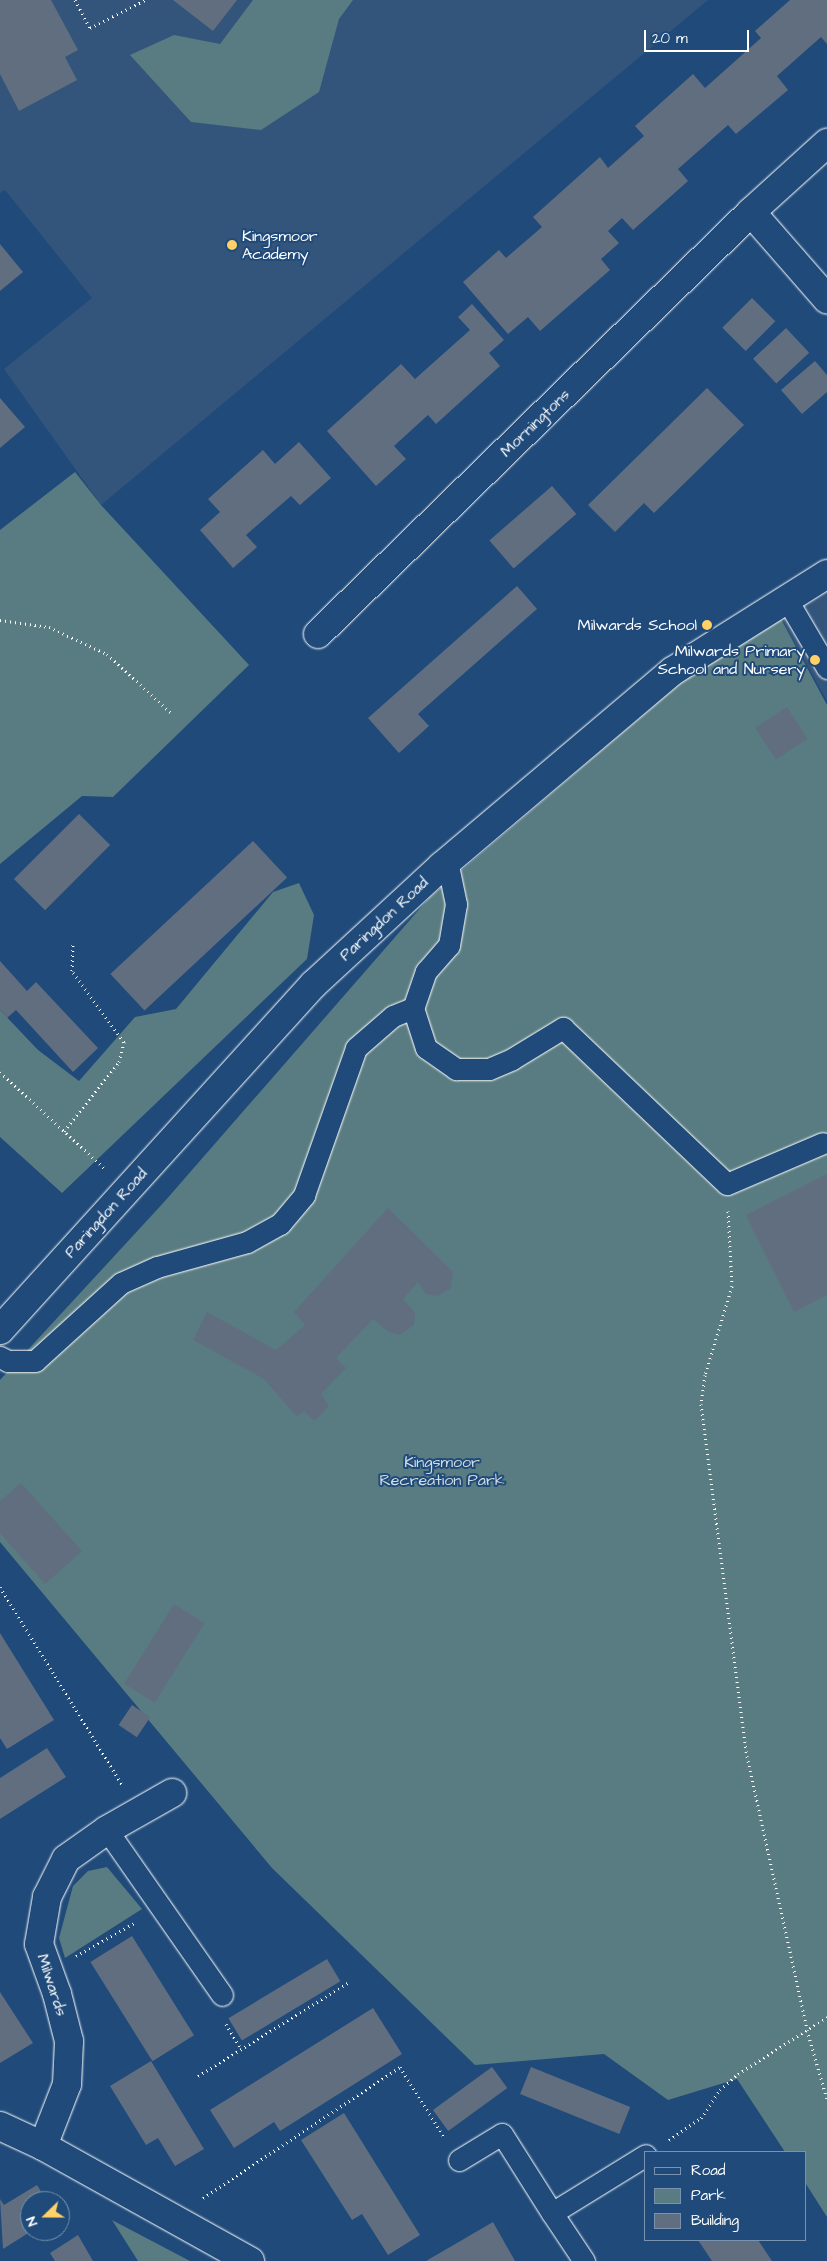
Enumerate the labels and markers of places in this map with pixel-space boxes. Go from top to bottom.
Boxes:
place label: Kingsmoor Academy [242,226,318,264]
marker: Kingsmoor Academy [226,239,238,251]
place label: Milwards School [577,615,697,635]
marker: Milwards School [701,619,713,631]
place label: Milwards Primary School and Nursery [658,641,805,679]
marker: Milwards Primary School and Nursery [809,654,821,666]

